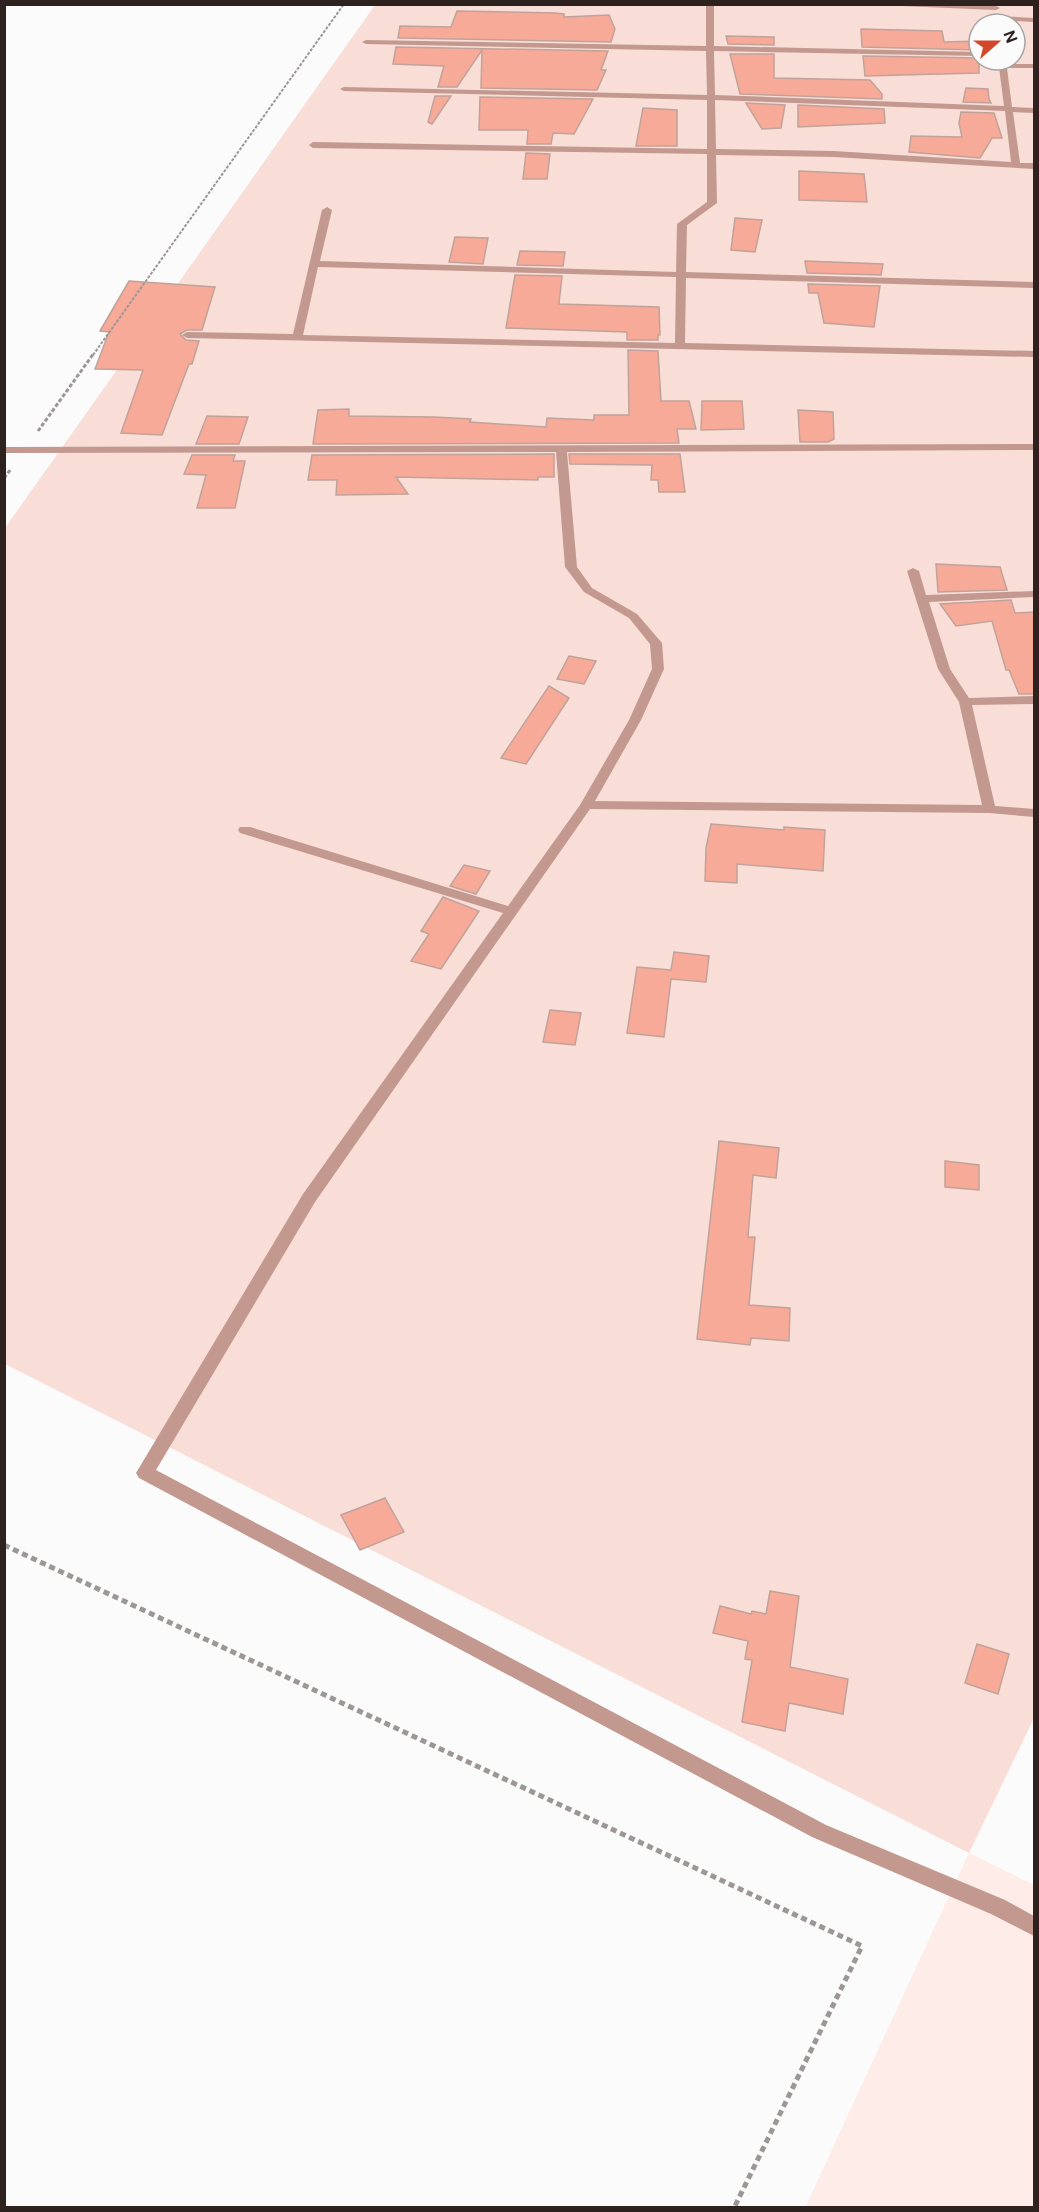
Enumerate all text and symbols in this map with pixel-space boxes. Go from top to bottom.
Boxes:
north arrow [967,12,1027,72]
text: N [999,28,1022,46]

